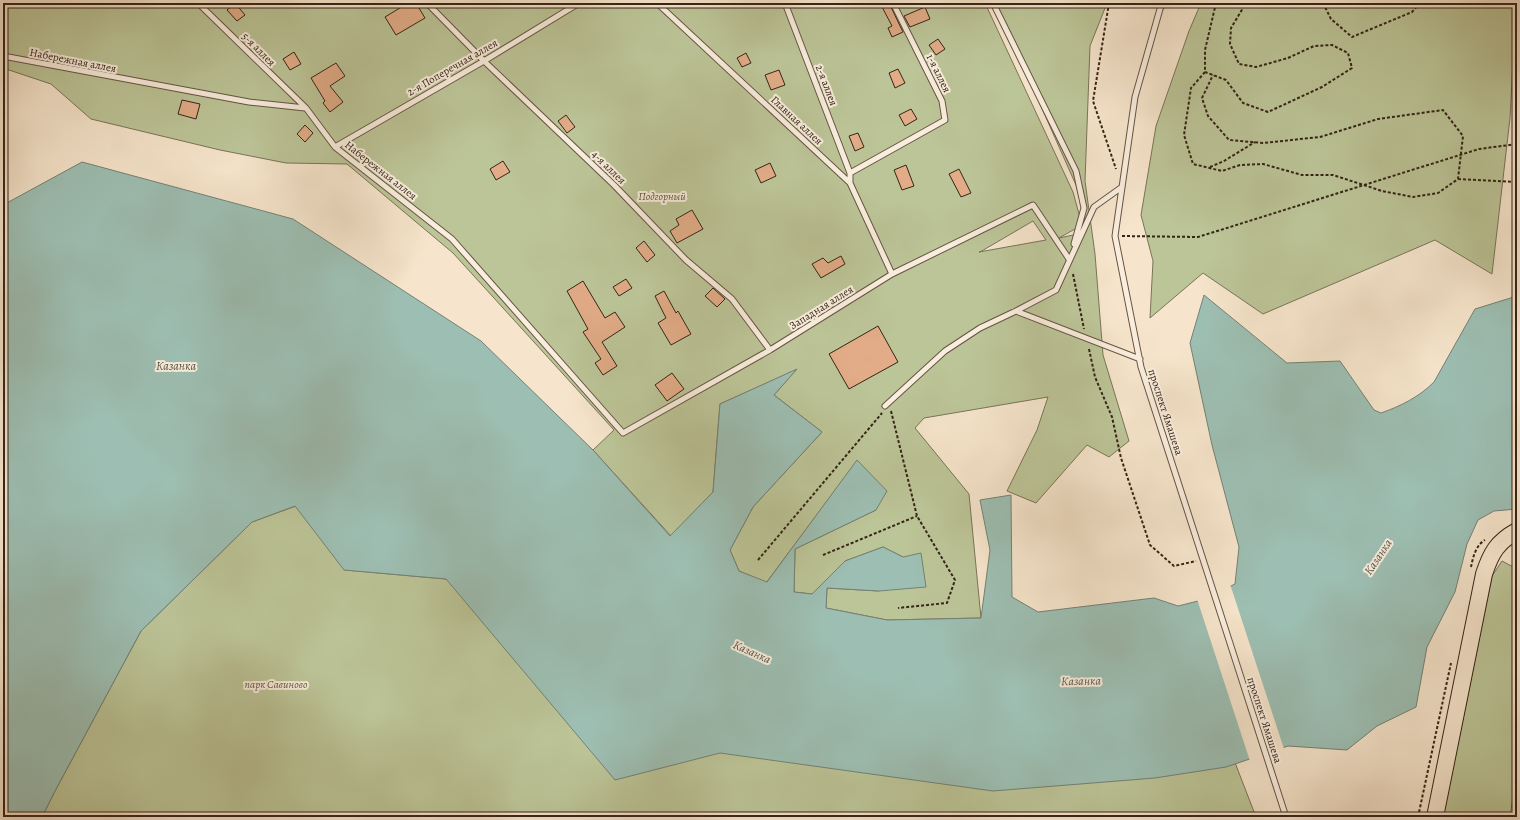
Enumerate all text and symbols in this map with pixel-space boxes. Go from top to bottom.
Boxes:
street label: 5-я аллея [238,29,279,70]
street label: 2-я Поперечная аллея [404,35,500,99]
street label: Набережная аллея [28,45,117,76]
street label: 1-я аллея [923,51,954,95]
street label: 2-я аллея [812,63,841,108]
street label: Главная аллея [768,92,826,148]
street label: Набережная аллея [341,137,420,203]
street label: 4-я аллея [588,147,629,188]
park label: Подгорный [638,189,686,204]
street label: Западная аллея [786,282,856,333]
water label: Казанка [156,358,196,374]
street label: проспект Ямашева [1145,367,1187,458]
water label: Казанка [1360,536,1396,578]
water label: Казанка [731,637,774,668]
water label: Казанка [1061,673,1102,689]
street label: проспект Ямашева [1244,675,1286,766]
park label: парк Савиново [245,677,308,692]

